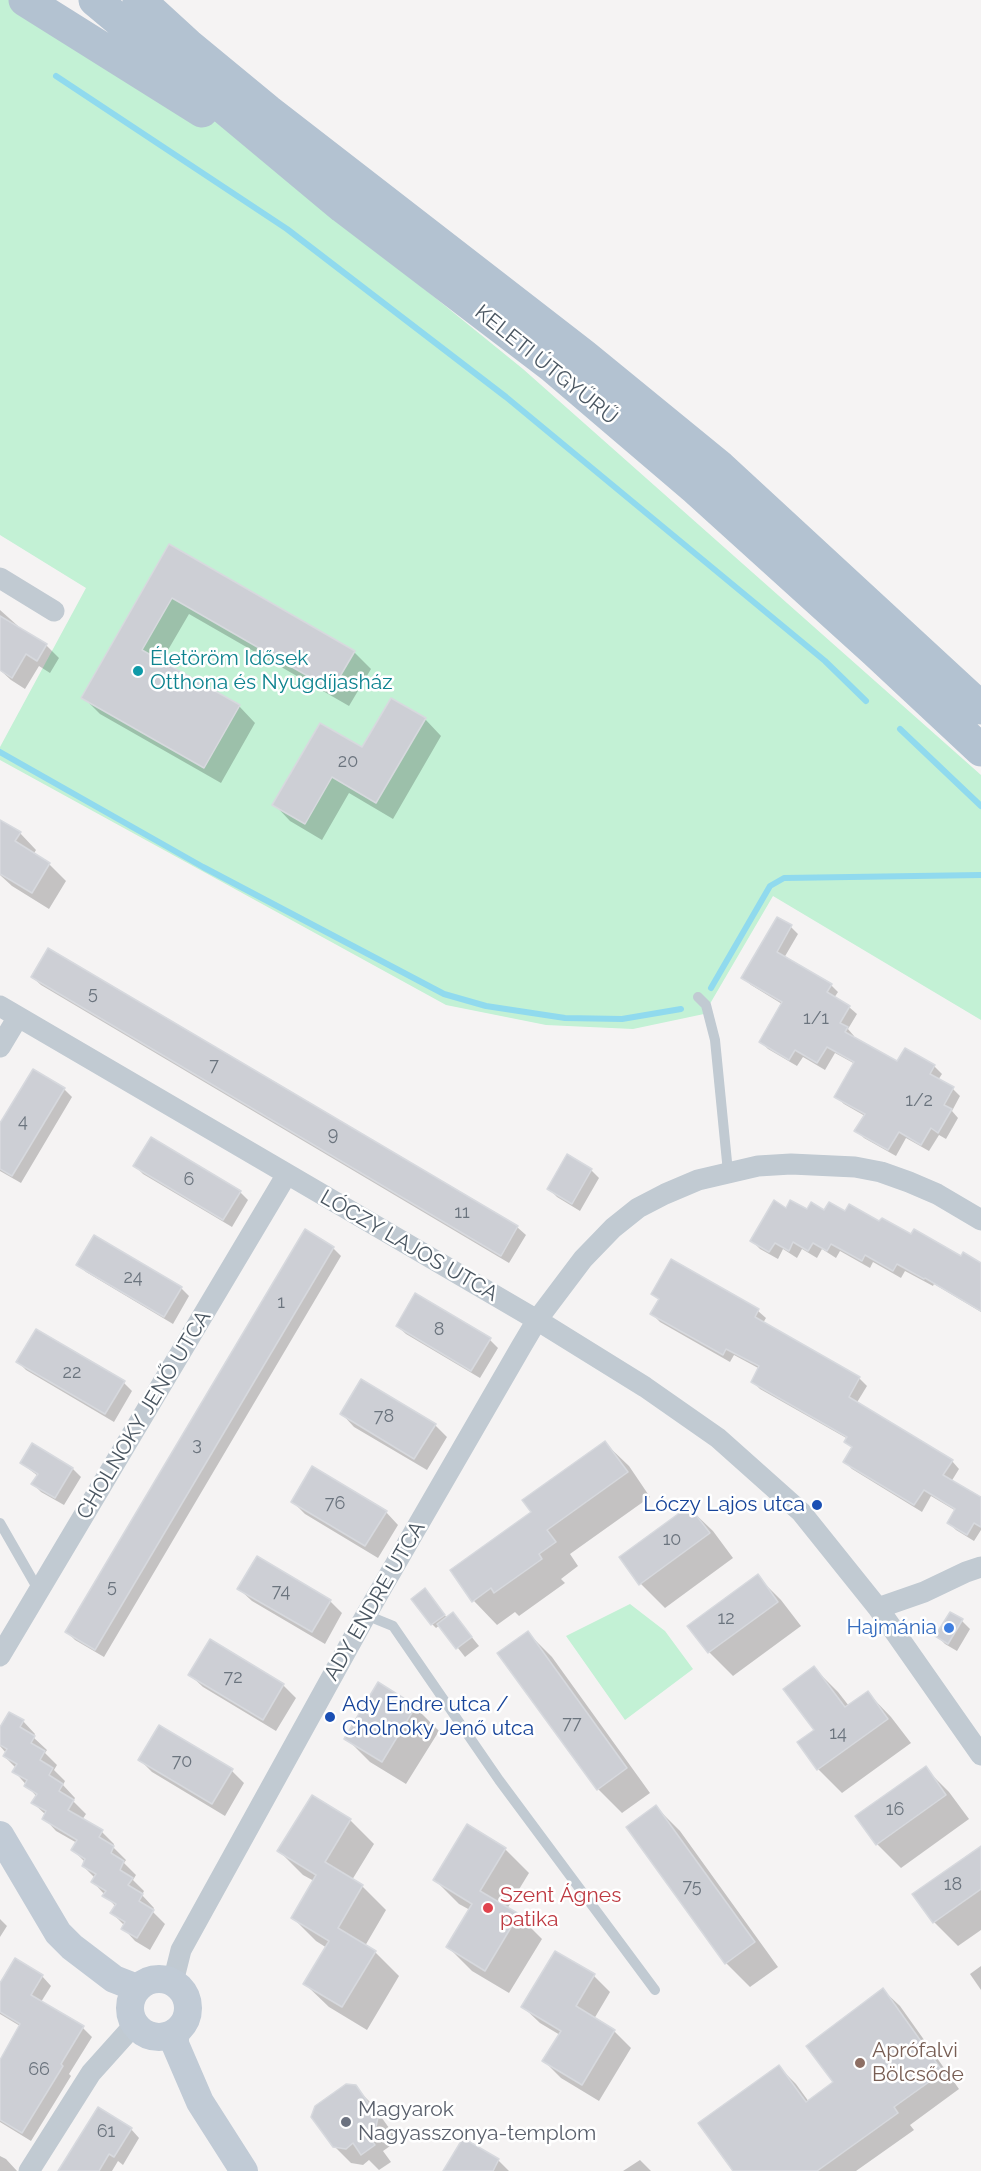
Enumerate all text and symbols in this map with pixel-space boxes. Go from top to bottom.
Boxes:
street label: KELETI ÚTGYŰRŰ [470,300,622,430]
place label: Életöröm Idősek Otthona és Nyugdíjasház [150,646,392,696]
marker: Életöröm Idősek Otthona és Nyugdíjasház [131,664,145,678]
house number: 20 [338,751,358,773]
house number: 5 [88,983,98,1005]
house number: 1/1 [803,1008,829,1030]
house number: 7 [209,1055,219,1077]
house number: 1/2 [905,1090,933,1112]
house number: 4 [18,1111,28,1133]
house number: 9 [328,1124,338,1146]
house number: 6 [184,1169,194,1191]
street label: LÓCZY LAJOS UTCA [316,1185,502,1307]
house number: 11 [454,1202,470,1224]
house number: 24 [123,1267,143,1289]
house number: 1 [277,1292,285,1314]
street label: CHOLNOKY JENŐ UTCA [72,1306,216,1524]
house number: 8 [434,1319,444,1341]
house number: 22 [63,1362,81,1384]
house number: 78 [374,1406,394,1428]
house number: 3 [192,1434,202,1456]
place label: Lóczy Lajos utca [643,1492,805,1518]
house number: 76 [325,1493,345,1515]
marker: Lóczy Lajos utca [810,1498,824,1512]
street label: ADY ENDRE UTCA [319,1517,431,1685]
house number: 10 [663,1529,681,1551]
house number: 5 [107,1576,117,1598]
house number: 74 [272,1581,290,1603]
house number: 12 [717,1608,735,1630]
place label: Hajmánia [846,1615,937,1641]
marker: Hajmánia [942,1621,956,1635]
house number: 72 [223,1667,243,1689]
place label: Ady Endre utca / Cholnoky Jenő utca [342,1692,534,1742]
marker: Ady Endre utca / Cholnoky Jenő utca [323,1710,337,1724]
house number: 77 [562,1713,582,1735]
house number: 14 [829,1723,847,1745]
house number: 70 [172,1751,192,1773]
house number: 16 [886,1799,904,1821]
house number: 18 [944,1874,962,1896]
house number: 75 [682,1876,702,1898]
place label: Szent Ágnes patika [500,1883,621,1933]
marker: Szent Ágnes patika [481,1901,495,1915]
place label: Aprófalvi Bölcsőde [872,2038,964,2088]
marker: Aprófalvi Bölcsőde [853,2056,867,2070]
house number: 66 [28,2059,50,2081]
place label: Magyarok Nagyasszonya-templom [358,2097,596,2147]
marker: Magyarok Nagyasszonya-templom [339,2115,353,2129]
house number: 61 [97,2121,115,2143]

